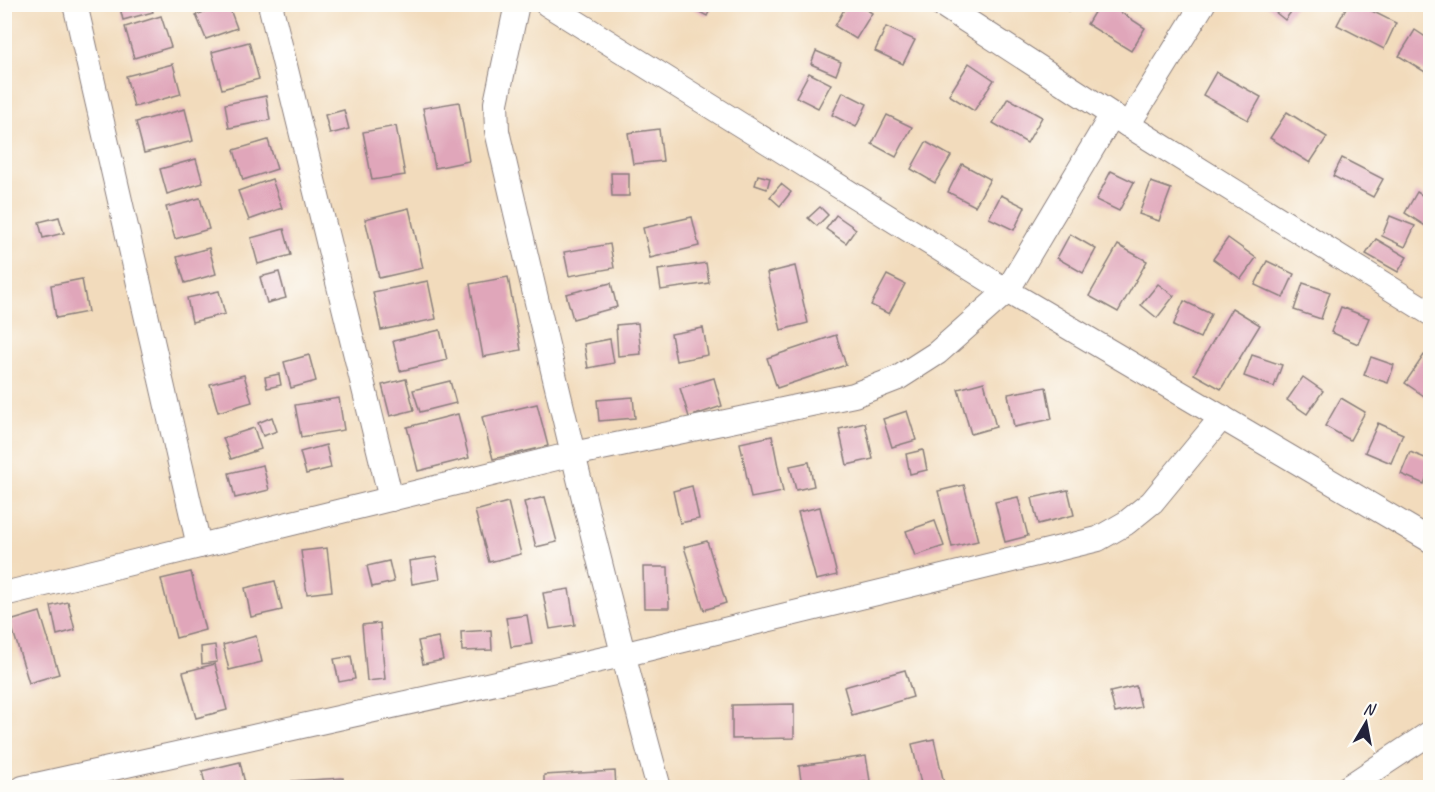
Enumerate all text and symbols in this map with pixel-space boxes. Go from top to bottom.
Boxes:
north arrow [1336,693,1396,753]
text: N [1362,699,1378,720]

